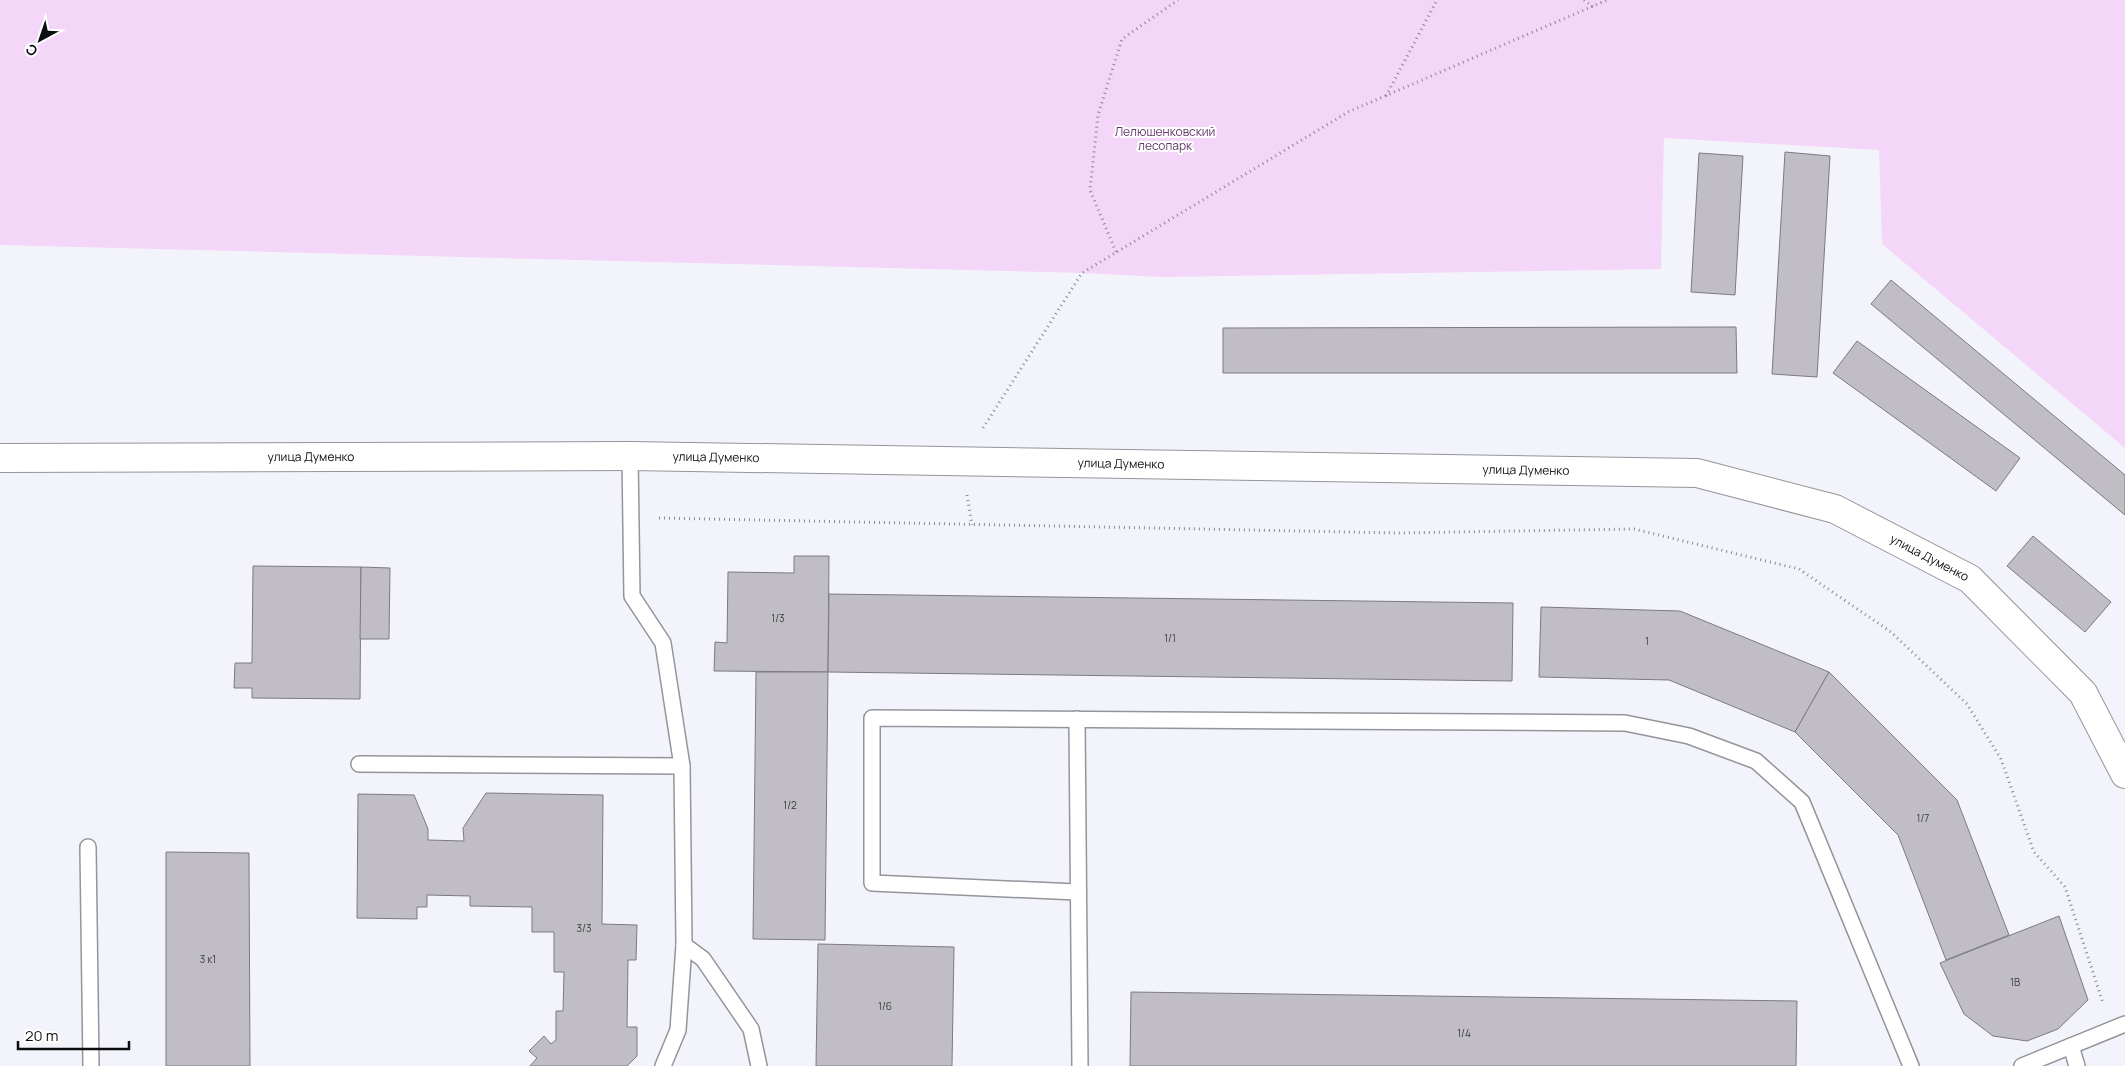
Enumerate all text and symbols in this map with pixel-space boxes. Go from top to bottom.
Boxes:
north arrow [15,15,65,65]
text: С [21,40,41,61]
park label: Лелюшенковский лесопарк [1115,123,1215,154]
street label: улица Думенко [268,448,354,465]
street label: улица Думенко [672,448,760,466]
street label: улица Думенко [1077,454,1165,473]
street label: улица Думенко [1482,461,1569,479]
street label: улица Думенко [1887,530,1972,585]
house number: 1/3 [771,611,785,625]
house number: 1/1 [1164,631,1176,645]
house number: 1 [1645,634,1649,648]
house number: 1/2 [783,798,797,812]
house number: 1/7 [1917,811,1929,825]
house number: 3/3 [577,921,591,935]
house number: 3 к1 [200,952,216,966]
house number: 1В [2010,975,2020,989]
house number: 1/6 [878,999,892,1013]
scale bar [18,1018,129,1050]
text: 20 m [25,1025,58,1046]
house number: 1/4 [1457,1026,1471,1040]

